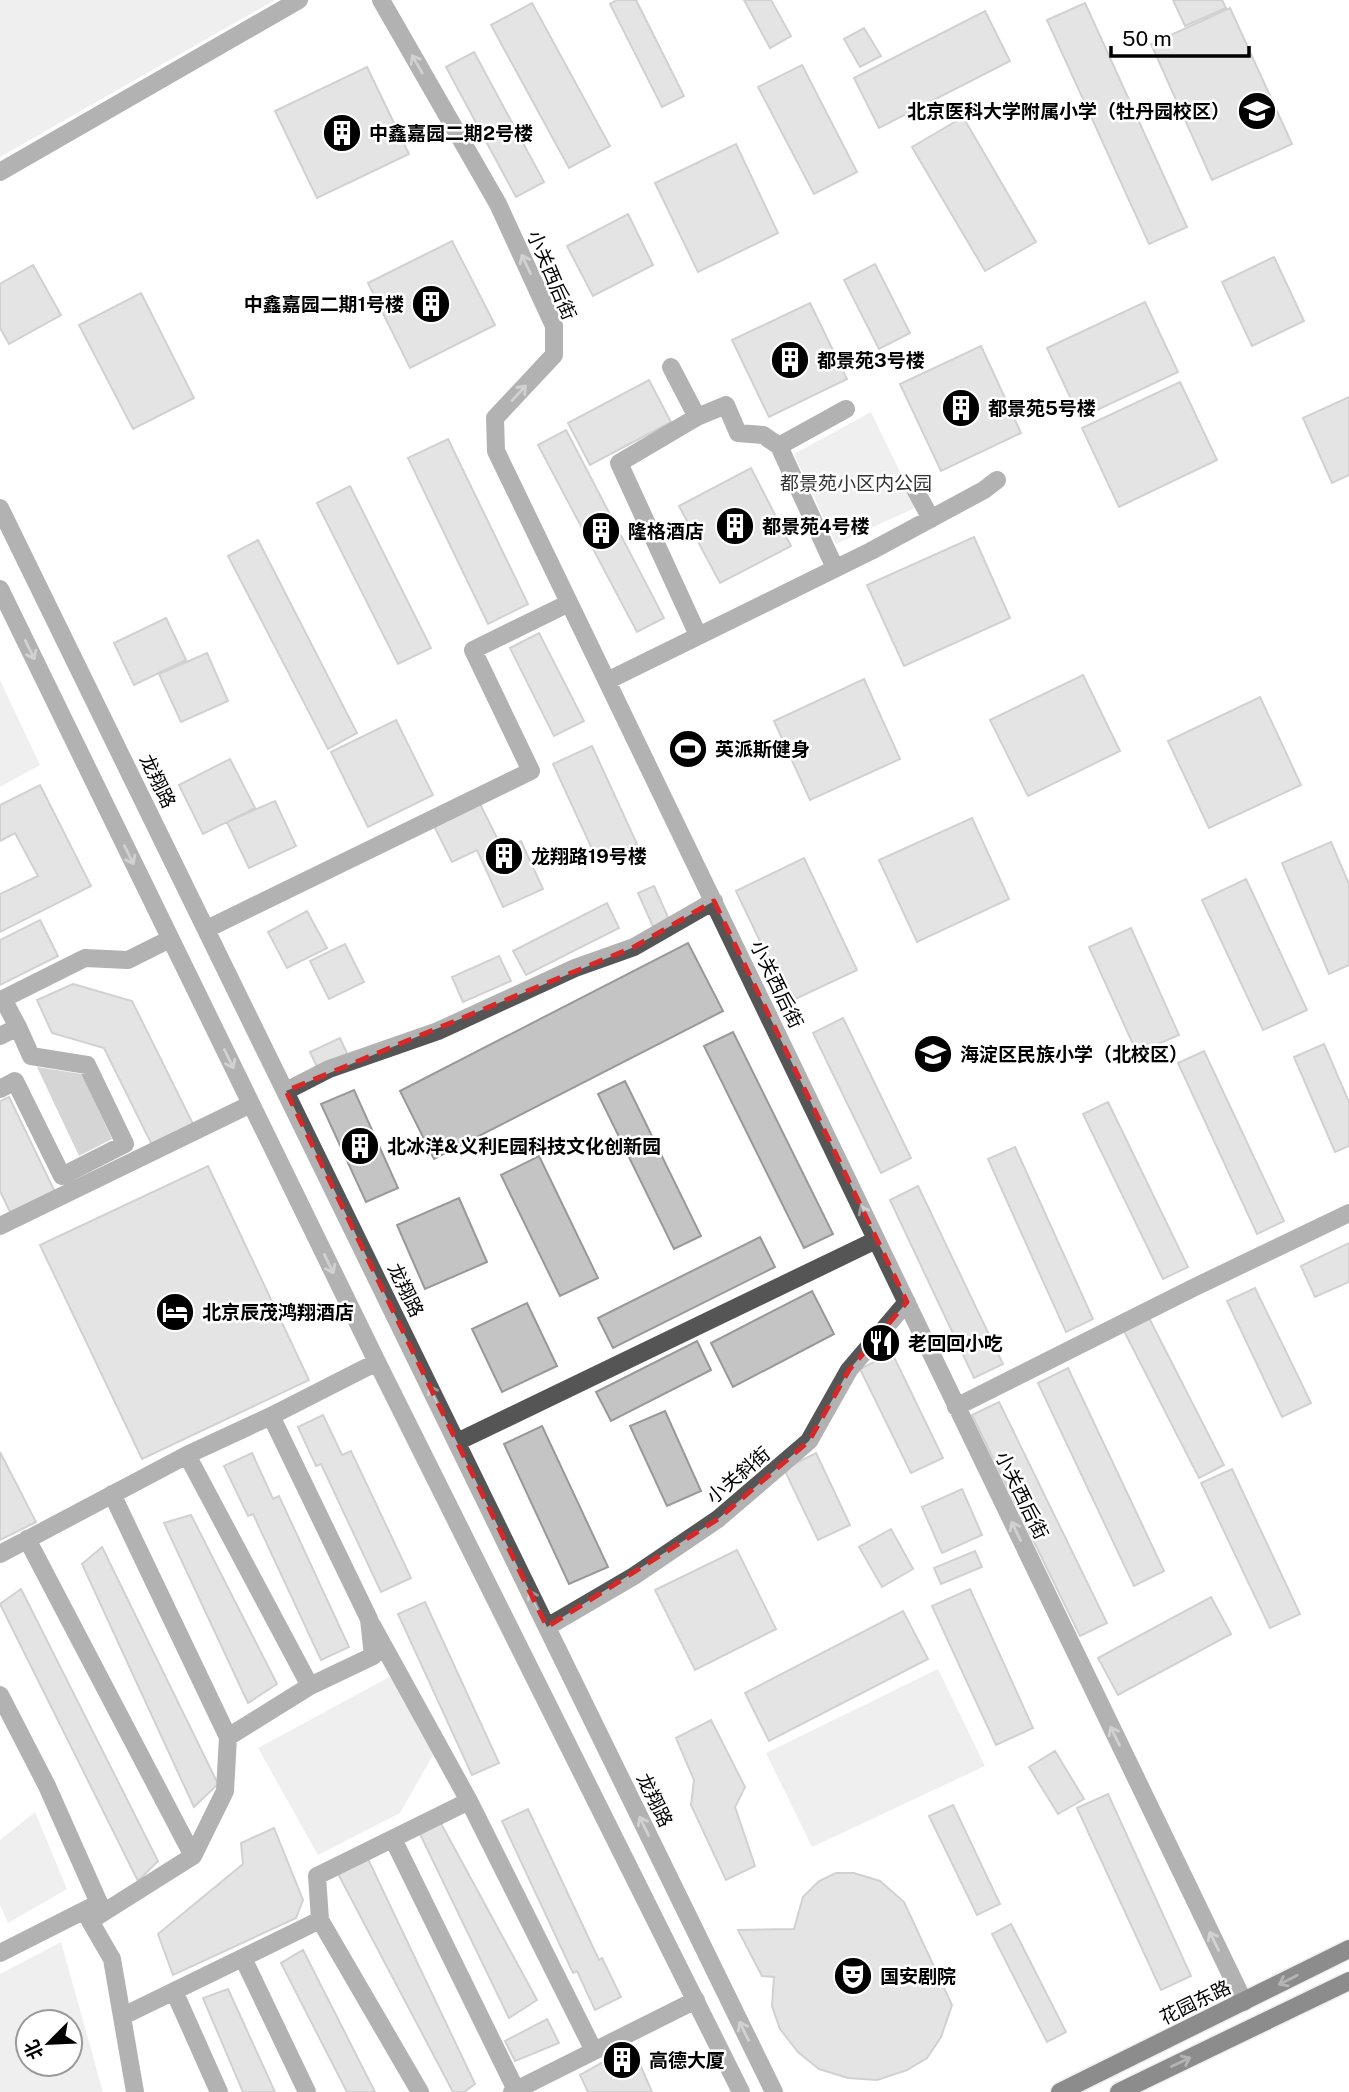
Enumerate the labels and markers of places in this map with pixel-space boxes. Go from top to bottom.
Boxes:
school or university icon: 北京医科大学附属小学（牡丹园校区） [1236,90,1278,132]
place label: 北京医科大学附属小学（牡丹园校区） [907,100,1230,122]
building icon: 中鑫嘉园二期2号楼 [321,112,363,154]
place label: 中鑫嘉园二期2号楼 [369,122,533,144]
building icon: 中鑫嘉园二期1号楼 [410,283,452,325]
place label: 中鑫嘉园二期1号楼 [244,293,404,315]
building icon: 都景苑3号楼 [769,339,811,381]
place label: 都景苑3号楼 [817,349,925,371]
building icon: 都景苑5号楼 [940,387,982,429]
place label: 都景苑5号楼 [988,397,1096,419]
building icon: 都景苑4号楼 [714,505,756,547]
building icon: 隆格酒店 [580,510,622,552]
place label: 都景苑4号楼 [762,515,869,537]
place label: 隆格酒店 [628,520,704,542]
sports icon: 英派斯健身 [667,728,709,770]
place label: 英派斯健身 [715,738,810,760]
building icon: 龙翔路19号楼 [483,835,525,877]
place label: 龙翔路19号楼 [531,845,647,867]
school or university icon: 海淀区民族小学（北校区） [912,1033,954,1075]
place label: 海淀区民族小学（北校区） [960,1043,1188,1065]
building icon: 北冰洋&义利E园科技文化创新园 [339,1125,381,1167]
place label: 北冰洋&义利E园科技文化创新园 [387,1135,661,1157]
hotel icon: 北京辰茂鸿翔酒店 [154,1291,196,1333]
place label: 北京辰茂鸿翔酒店 [202,1301,354,1323]
restaurant icon: 老回回小吃 [860,1322,902,1364]
place label: 老回回小吃 [908,1332,1003,1354]
theatre icon: 国安剧院 [832,1955,874,1997]
place label: 国安剧院 [880,1965,956,1987]
building icon: 高德大厦 [601,2039,643,2081]
place label: 高德大厦 [649,2049,725,2071]

